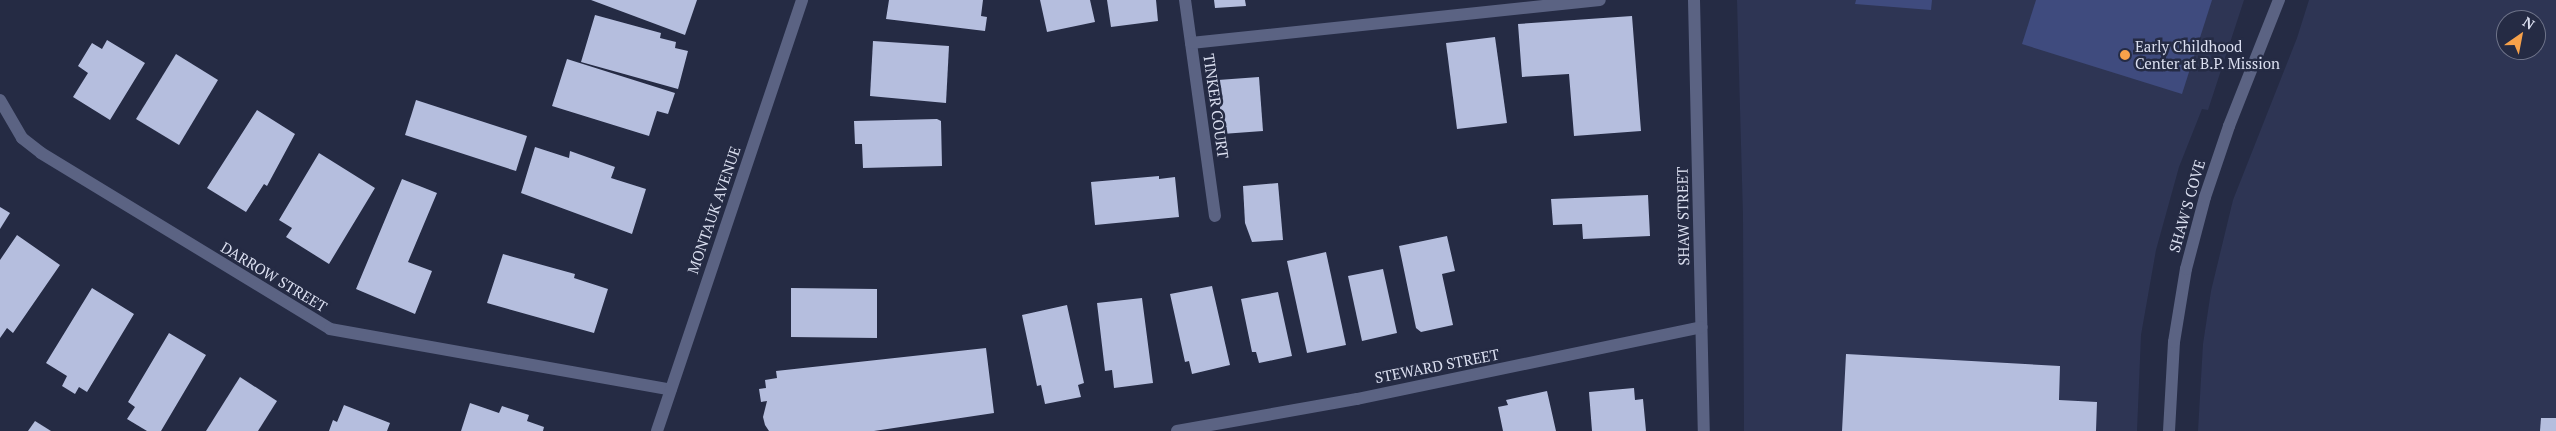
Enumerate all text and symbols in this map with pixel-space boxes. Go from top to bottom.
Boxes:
north arrow [2496,10,2546,60]
text: N [2519,12,2539,34]
place label: Early Childhood Center at B.P. Mission [2135,37,2281,72]
marker: Early Childhood Center at B.P. Mission [2119,49,2131,61]
street label: TINKER COURT [1200,52,1232,160]
street label: MONTAUK AVENUE [684,144,744,276]
street label: SHAW'S COVE [2165,158,2209,254]
street label: SHAW STREET [1673,166,1693,266]
street label: DARROW STREET [218,238,330,316]
street label: STEWARD STREET [1373,345,1501,387]

